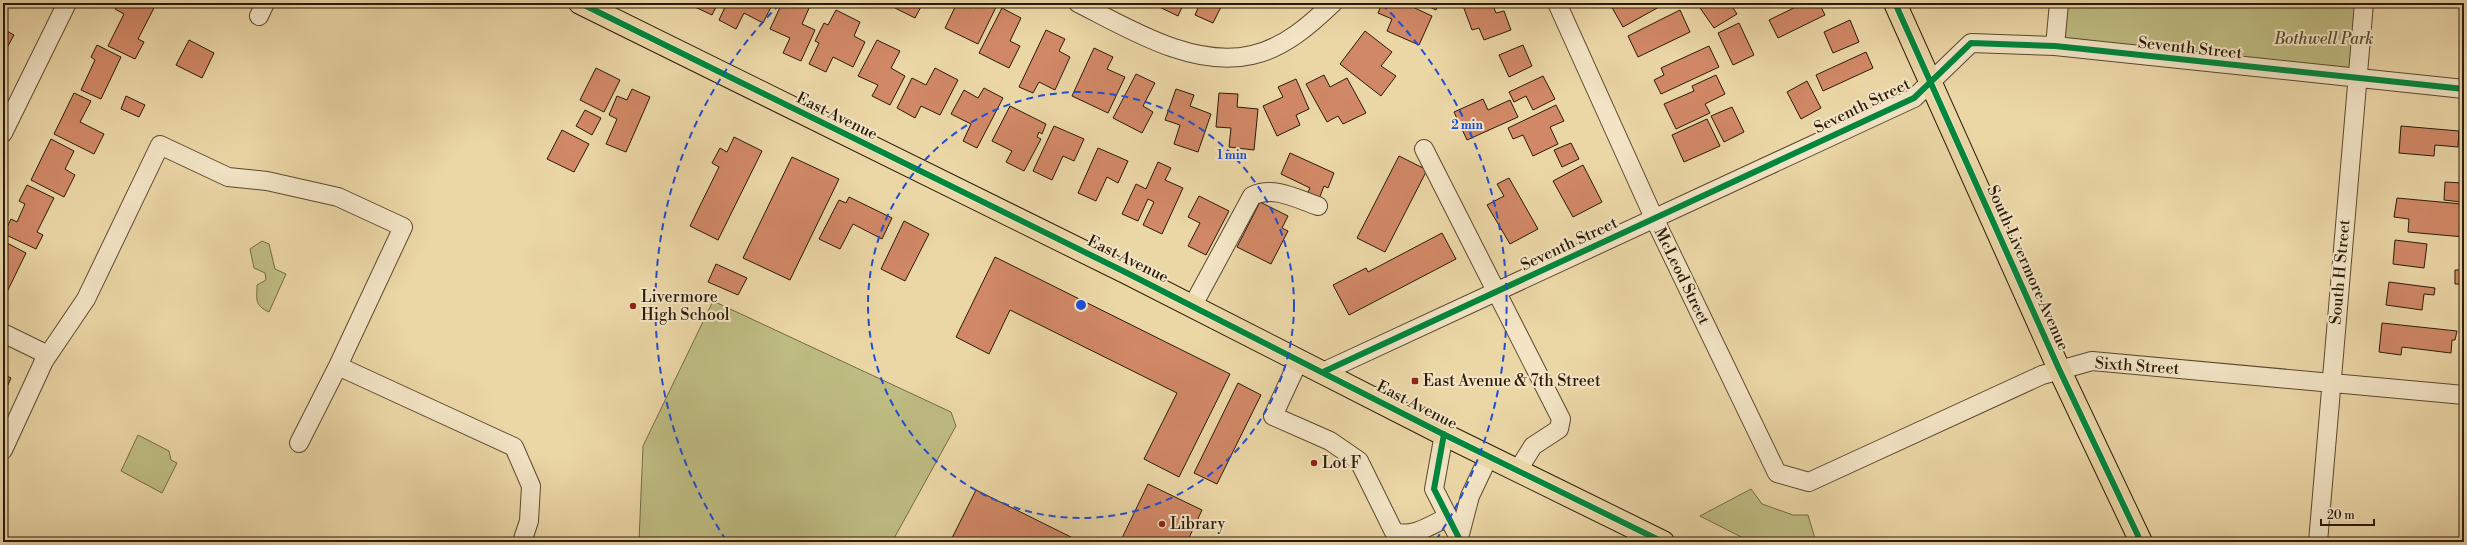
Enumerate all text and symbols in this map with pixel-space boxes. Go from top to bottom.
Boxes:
park label: Bothwell Park [2273,29,2374,49]
street label: Seventh Street [2137,33,2243,63]
street label: Seventh Street [1811,74,1914,138]
street label: East Avenue [793,88,881,144]
text: 2 min [1451,118,1483,133]
text: 1 min [1217,148,1248,163]
street label: South Livermore Avenue [1983,182,2073,354]
street label: Seventh Street [1517,213,1621,275]
street label: South H Street [2325,218,2355,325]
street label: McLeod Street [1650,224,1714,328]
street label: East Avenue [1084,231,1172,287]
place label: Livermore High School [641,287,730,325]
centre of rings [1074,298,1088,312]
marker: Livermore High School [628,301,638,311]
street label: Sixth Street [2094,353,2180,379]
place label: East Avenue & 7th Street [1423,371,1601,391]
street label: East Avenue [1373,376,1461,434]
marker: East Avenue & 7th Street [1410,376,1420,386]
place label: Lot F [1322,453,1361,473]
marker: Lot F [1309,458,1319,468]
scale bar [2321,501,2374,527]
text: 20 m [2327,508,2355,523]
place label: Library [1170,514,1225,534]
marker: Library [1157,519,1167,529]

